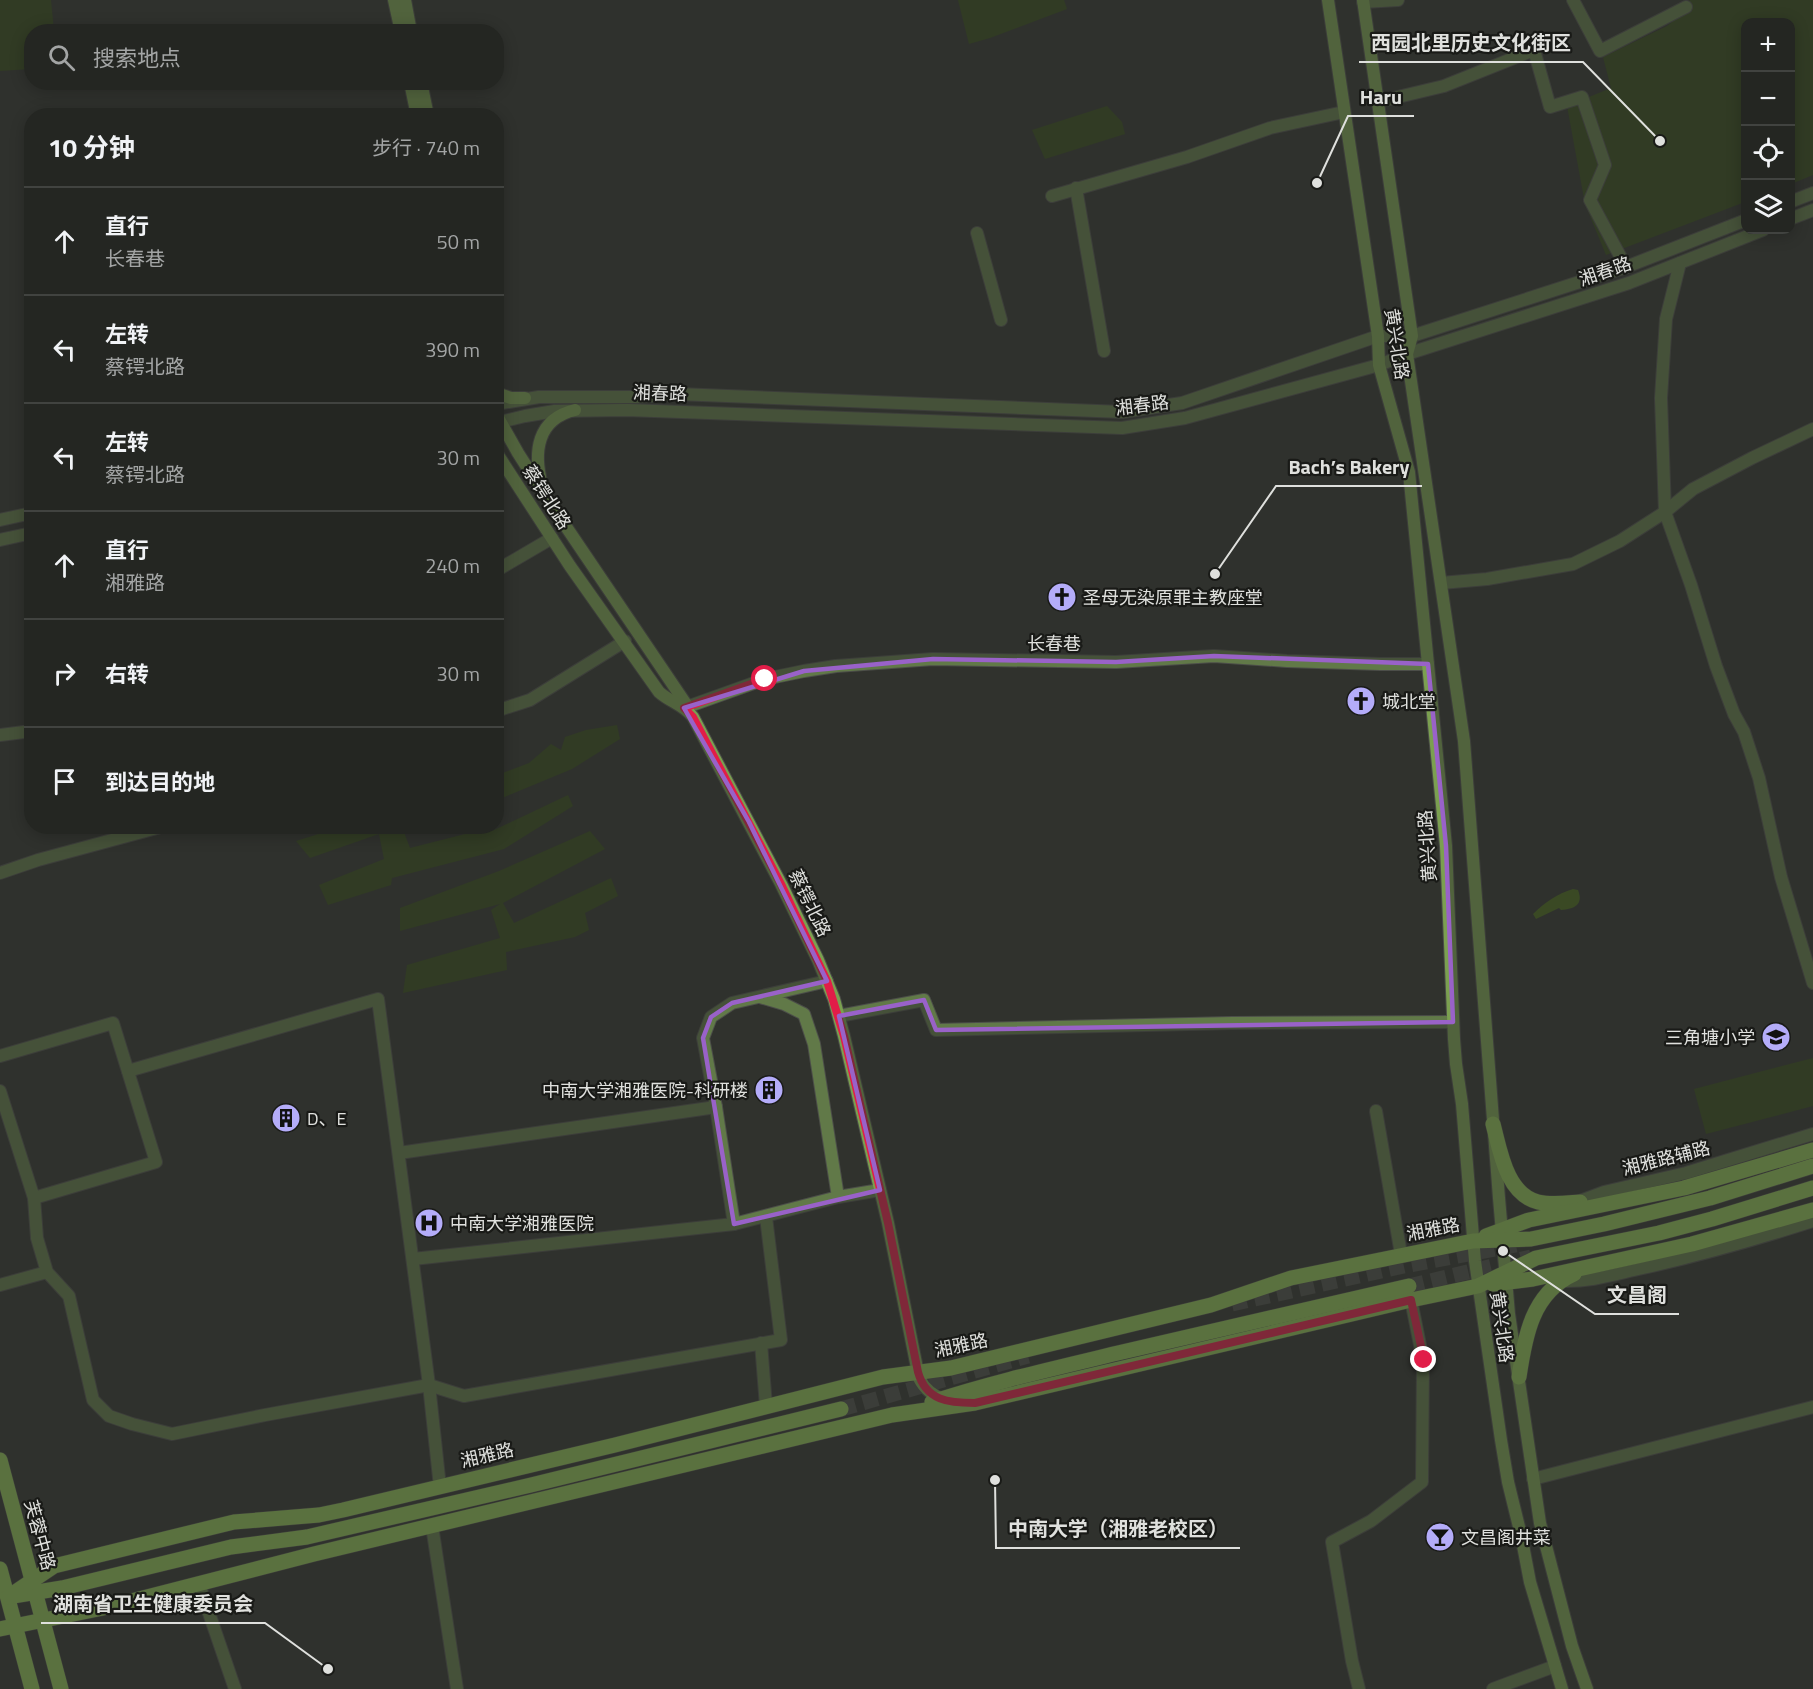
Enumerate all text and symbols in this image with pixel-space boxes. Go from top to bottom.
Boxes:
map controls [1741,18,1795,234]
button: + [1741,18,1795,72]
search box [24,24,504,90]
callout: 西园北里历史文化街区 [1359,24,1583,62]
text: 西园北里历史文化街区 [1371,27,1571,58]
icon: search [45,41,78,74]
text: 搜索地点 [93,41,181,75]
button: − [1741,72,1795,126]
callout: Haru [1348,78,1414,116]
text: Haru [1360,81,1402,112]
button: locate [1741,126,1795,180]
text: 10 分钟 [48,128,135,167]
text: 步行 · 740 m [372,132,480,163]
button: layers [1741,180,1795,234]
text: 直行 [105,209,149,243]
icon: ahead [48,225,81,258]
text: 50 m [436,226,480,257]
text: 长春巷 [105,243,165,274]
street label: 湘春路 [1575,249,1635,293]
street label: 黄兴北路 [1378,306,1416,382]
text: 左转 [105,317,149,351]
icon: left [48,333,81,366]
text: 390 m [425,334,480,365]
text: 蔡锷北路 [105,351,185,382]
street label: 湘春路 [633,379,687,407]
street label: 湘春路 [1114,388,1170,422]
text: 左转 [105,425,149,459]
icon: left [48,441,81,474]
text: 30 m [436,442,480,473]
callout: Bach’s Bakery [1276,448,1422,486]
text: Bach’s Bakery [1288,451,1410,482]
text: 蔡锷北路 [105,459,185,490]
street label: 蔡锷北路 [516,459,578,535]
text: 直行 [105,533,149,567]
icon: ahead [48,549,81,582]
text: 240 m [425,550,480,581]
text: 湘雅路 [105,567,165,598]
church icon: 圣母无染原罪主教座堂 [1046,581,1078,613]
place label: 圣母无染原罪主教座堂 [1083,584,1263,611]
street label: 长春巷 [1027,630,1081,657]
icon: right [48,657,81,690]
text: 右转 [105,657,149,691]
text: 30 m [436,658,480,689]
route start [751,665,777,691]
church icon: 城北堂 [1345,685,1377,717]
place label: 城北堂 [1382,688,1436,715]
icon: arrive [48,765,81,798]
text: 到达目的地 [105,765,215,799]
street label: 黄兴北路 [1411,809,1443,883]
street label: 蔡锷北路 [782,865,838,941]
school or university icon: 三角塘小学 [1760,1021,1792,1053]
place label: 三角塘小学 [1665,1024,1755,1051]
building icon: 中南大学湘雅医院-科研楼 [753,1074,785,1106]
place label: 中南大学湘雅医院-科研楼 [542,1077,748,1104]
building icon: D、E [270,1102,302,1134]
place label: D、E [307,1105,347,1132]
street label: 湘雅路辅路 [1619,1134,1713,1182]
hospital icon: 中南大学湘雅医院 [413,1207,445,1239]
place label: 中南大学湘雅医院 [450,1210,594,1237]
street label: 湘雅路 [1404,1211,1462,1247]
callout: 文昌阁 [1595,1276,1679,1314]
text: 文昌阁 [1607,1279,1667,1310]
street label: 黄兴北路 [1484,1289,1520,1365]
street label: 湘雅路 [932,1326,990,1364]
route end [1410,1346,1436,1372]
street label: 湘雅路 [458,1436,516,1474]
street label: 芙蓉中路 [18,1497,62,1573]
callout: 中南大学（湘雅老校区） [996,1510,1240,1548]
text: 中南大学（湘雅老校区） [1008,1513,1228,1544]
bar icon: 文昌阁井菜 [1424,1521,1456,1553]
place label: 文昌阁井菜 [1461,1524,1551,1551]
callout: 湖南省卫生健康委员会 [41,1585,265,1623]
text: 湖南省卫生健康委员会 [53,1588,253,1619]

